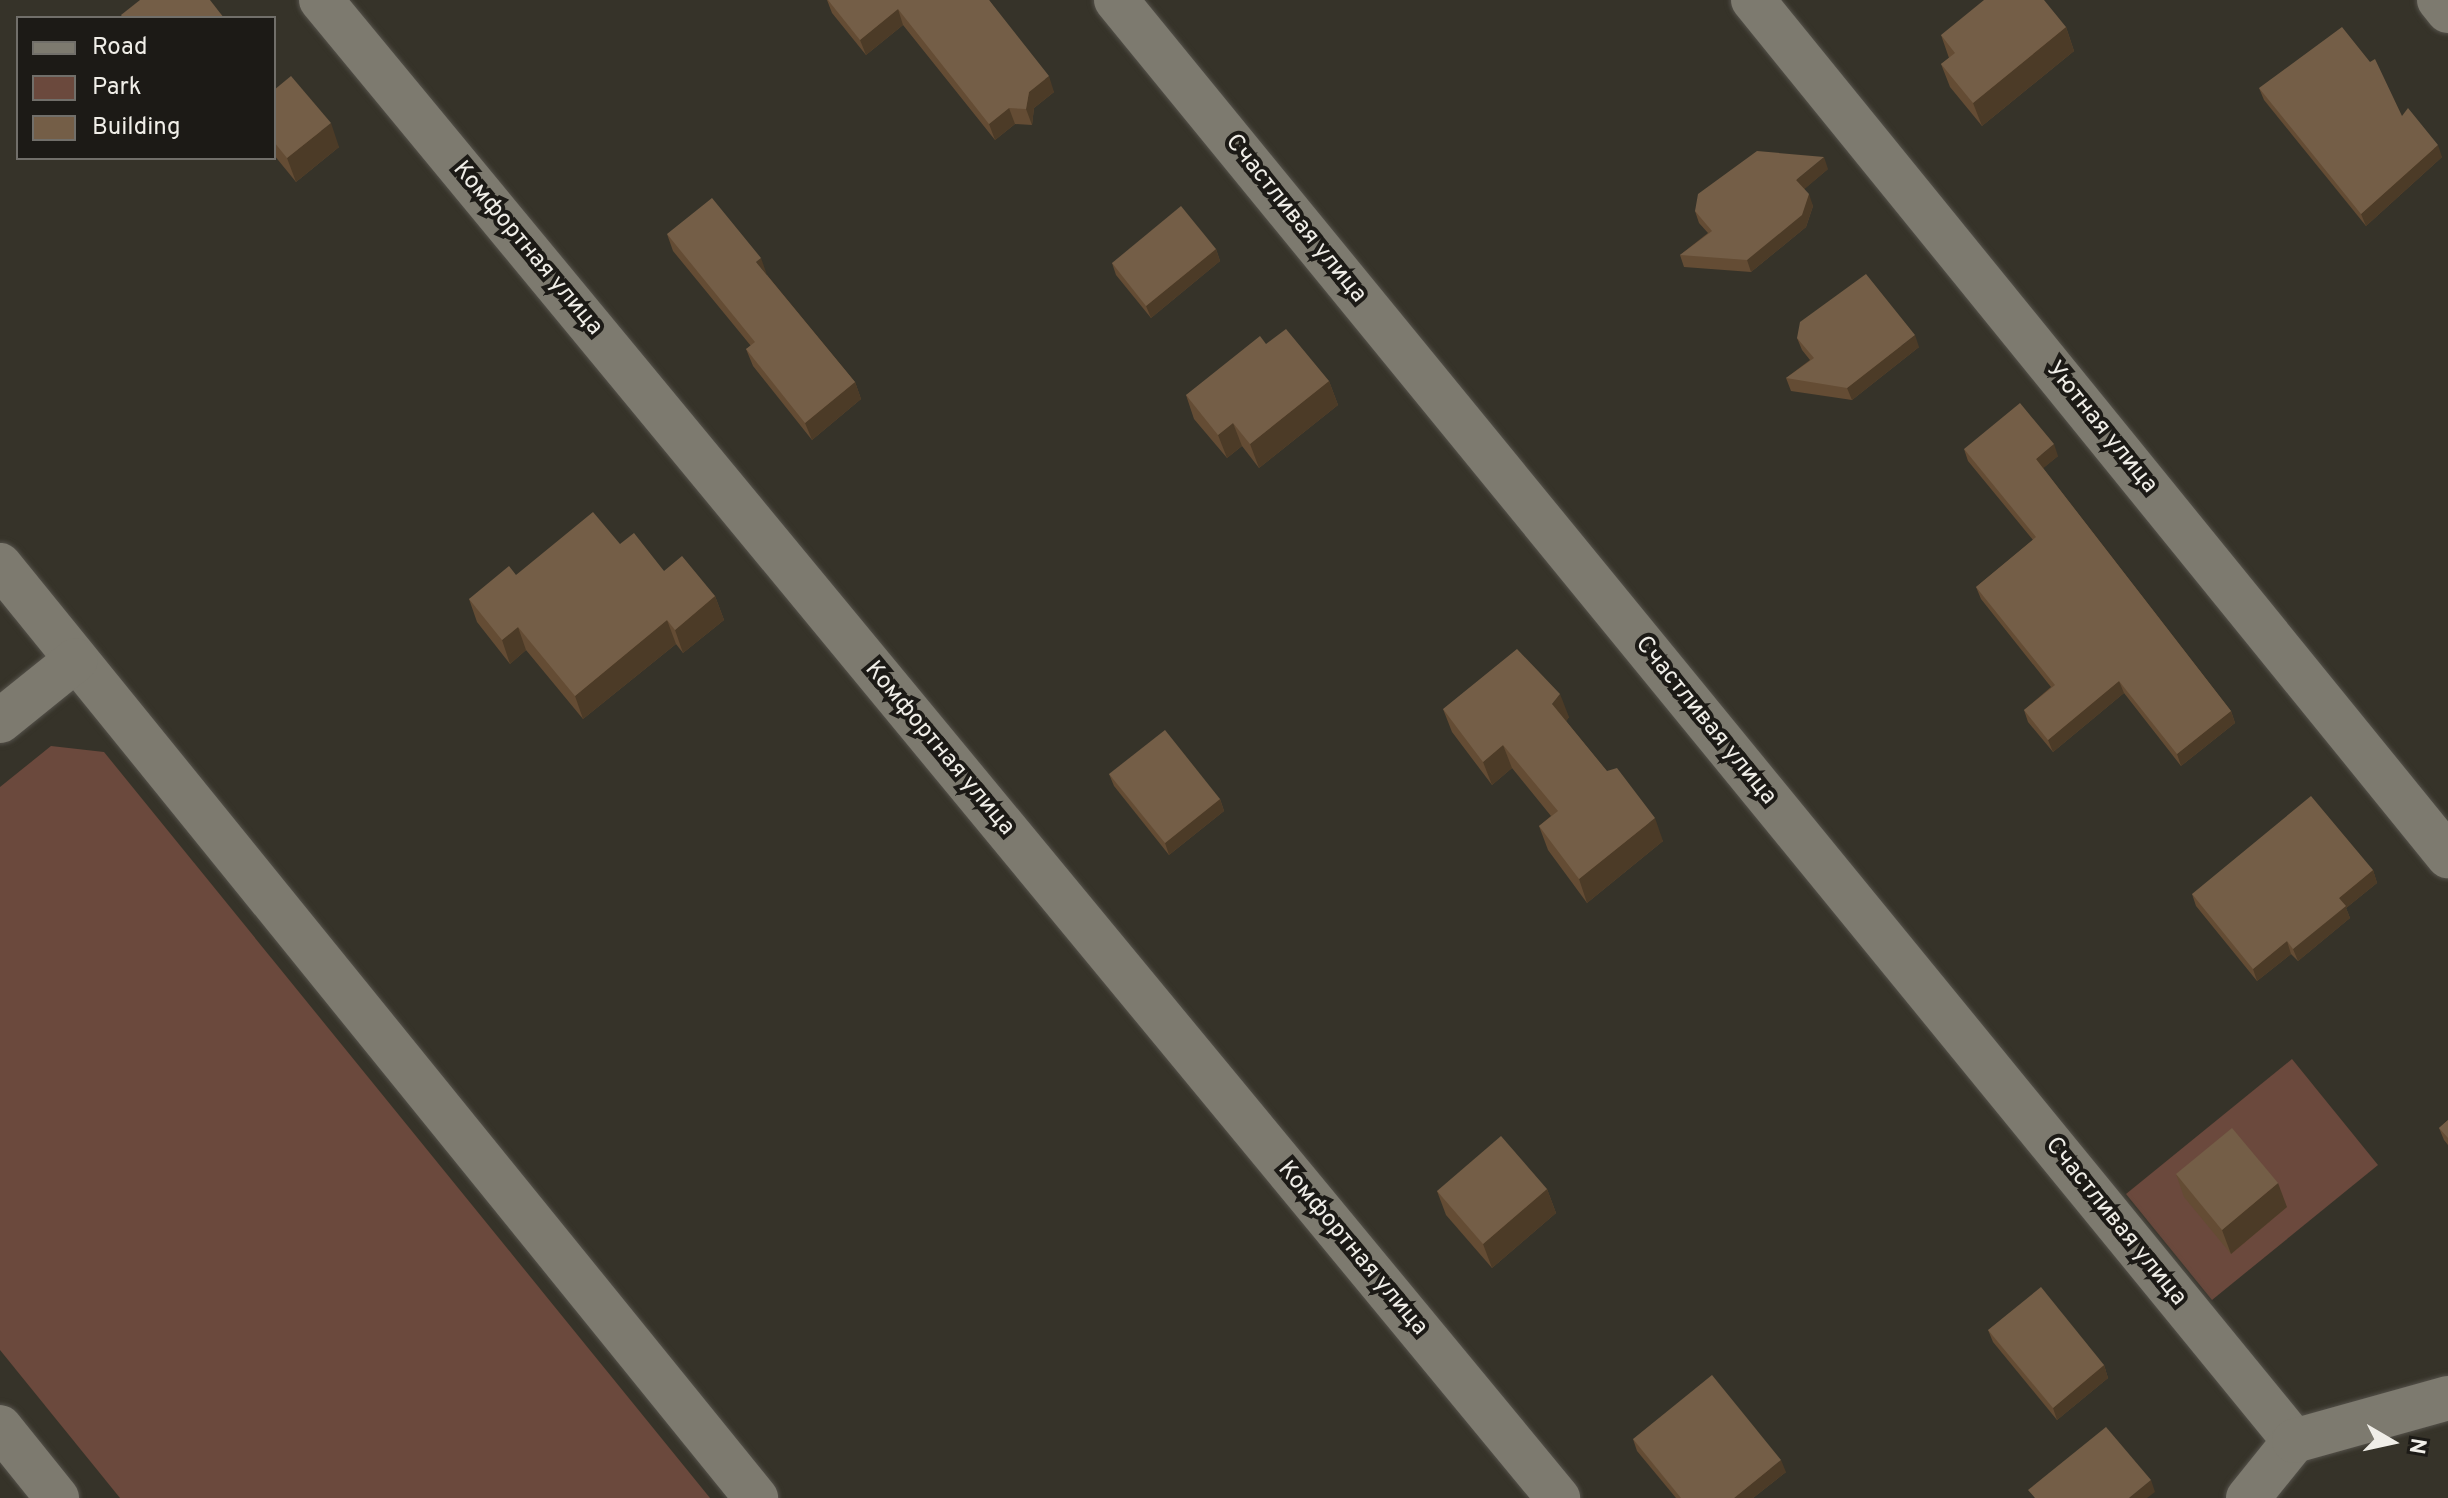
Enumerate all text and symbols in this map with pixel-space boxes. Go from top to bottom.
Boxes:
legend [16,16,276,160]
text: Road [92,33,148,63]
text: Park [92,73,142,103]
text: Building [92,113,181,143]
street label: Счастливая улица [1218,129,1372,309]
street label: Комфортная улица [446,156,608,342]
street label: Уютная улица [2039,356,2163,500]
street label: Счастливая улица [1628,631,1782,811]
street label: Комфортная улица [858,656,1020,842]
street label: Счастливая улица [2038,1132,2192,1312]
street label: Комфортная улица [1271,1156,1433,1342]
north arrow [2352,1402,2432,1482]
text: N [2402,1436,2431,1456]

